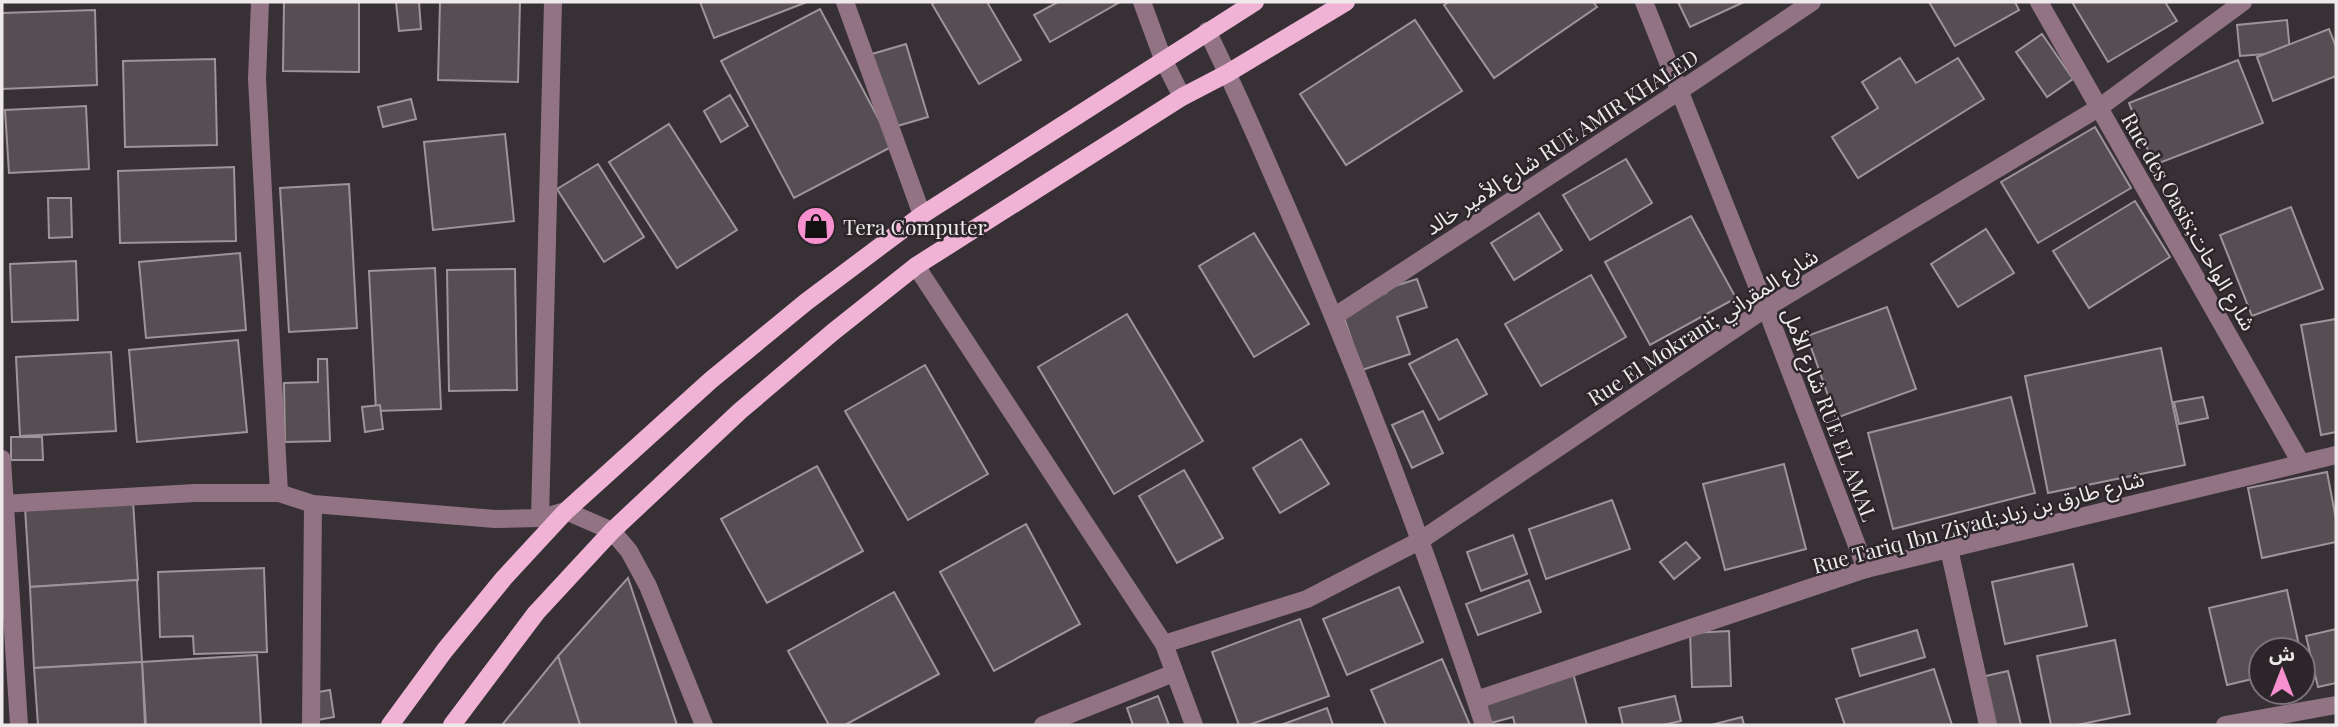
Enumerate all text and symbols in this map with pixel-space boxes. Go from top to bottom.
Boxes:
street label: شارع الأمير خالد RUE AMIR KHALED [1419,42,1705,243]
street label: Rue des Oasis;شارع الواحات [2114,107,2264,336]
shop icon: Tera Computer [795,205,837,247]
place label: Tera Computer [843,212,988,240]
street label: Rue El Mokrani; شارع المقراني [1581,241,1825,414]
street label: شارع الأمل RUE EL AMAL [1775,303,1885,526]
street label: Rue Tariq Ibn Ziyad;شارع طارق بن زياد [1809,463,2148,582]
north arrow [2247,636,2317,706]
text: ش [2269,640,2295,666]

